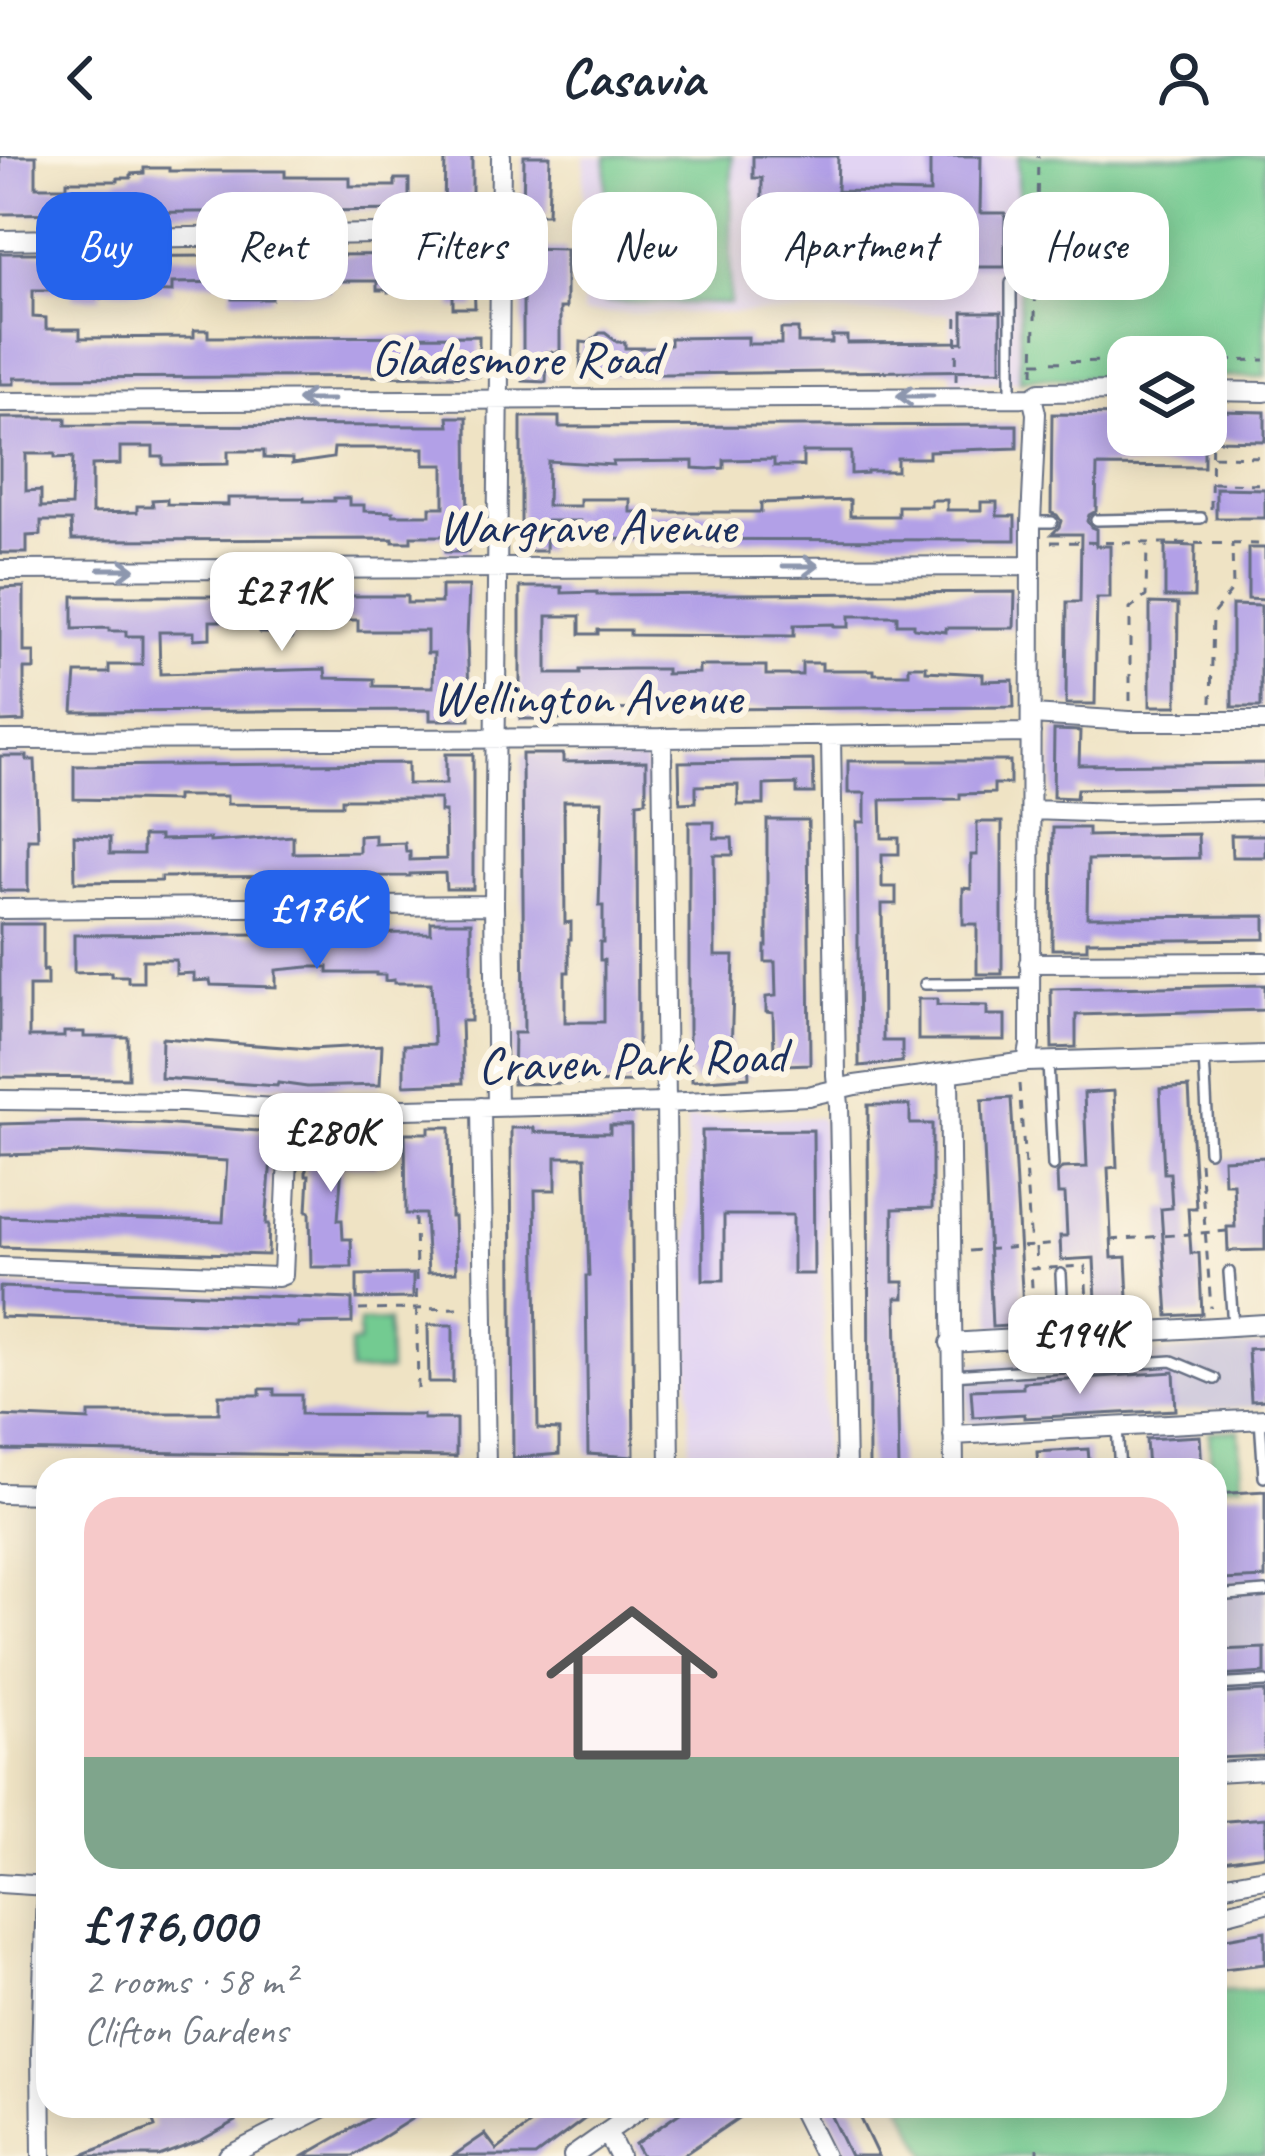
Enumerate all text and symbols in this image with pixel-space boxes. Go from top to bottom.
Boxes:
text: Casavia [561,44,704,112]
icon: back [48,45,114,111]
icon: person [1151,45,1217,111]
chip: Buy [36,192,172,300]
chip: Rent [196,192,348,300]
chip: Filters [372,192,548,300]
chip: New [572,192,717,300]
chip: Apartment [741,192,979,300]
chip: House [1003,192,1169,300]
street label: Gladesmore Road [371,326,668,390]
map controls [1107,336,1227,456]
button: layers [1107,336,1227,456]
one-way arrow [896,384,935,407]
one-way arrow [296,389,335,411]
street label: Wargrave Avenue [438,494,739,558]
pin: £271K [198,552,366,654]
one-way arrow [781,555,820,577]
one-way arrow [97,558,136,580]
text: £271K [237,566,327,615]
street label: Wellington Avenue [432,665,745,729]
pin: £176K [233,870,401,972]
text: £176K [272,884,362,933]
street label: Craven Park Road [477,1022,794,1097]
pin: £280K [247,1093,415,1195]
text: £280K [286,1107,376,1156]
pin: £194K [996,1295,1164,1397]
text: £194K [1035,1309,1125,1358]
icon: home [524,1575,740,1791]
text: £176,000 [84,1893,256,1957]
text: 2 rooms · 58 m² [84,1957,295,2006]
text: Clifton Gardens [84,2006,288,2055]

